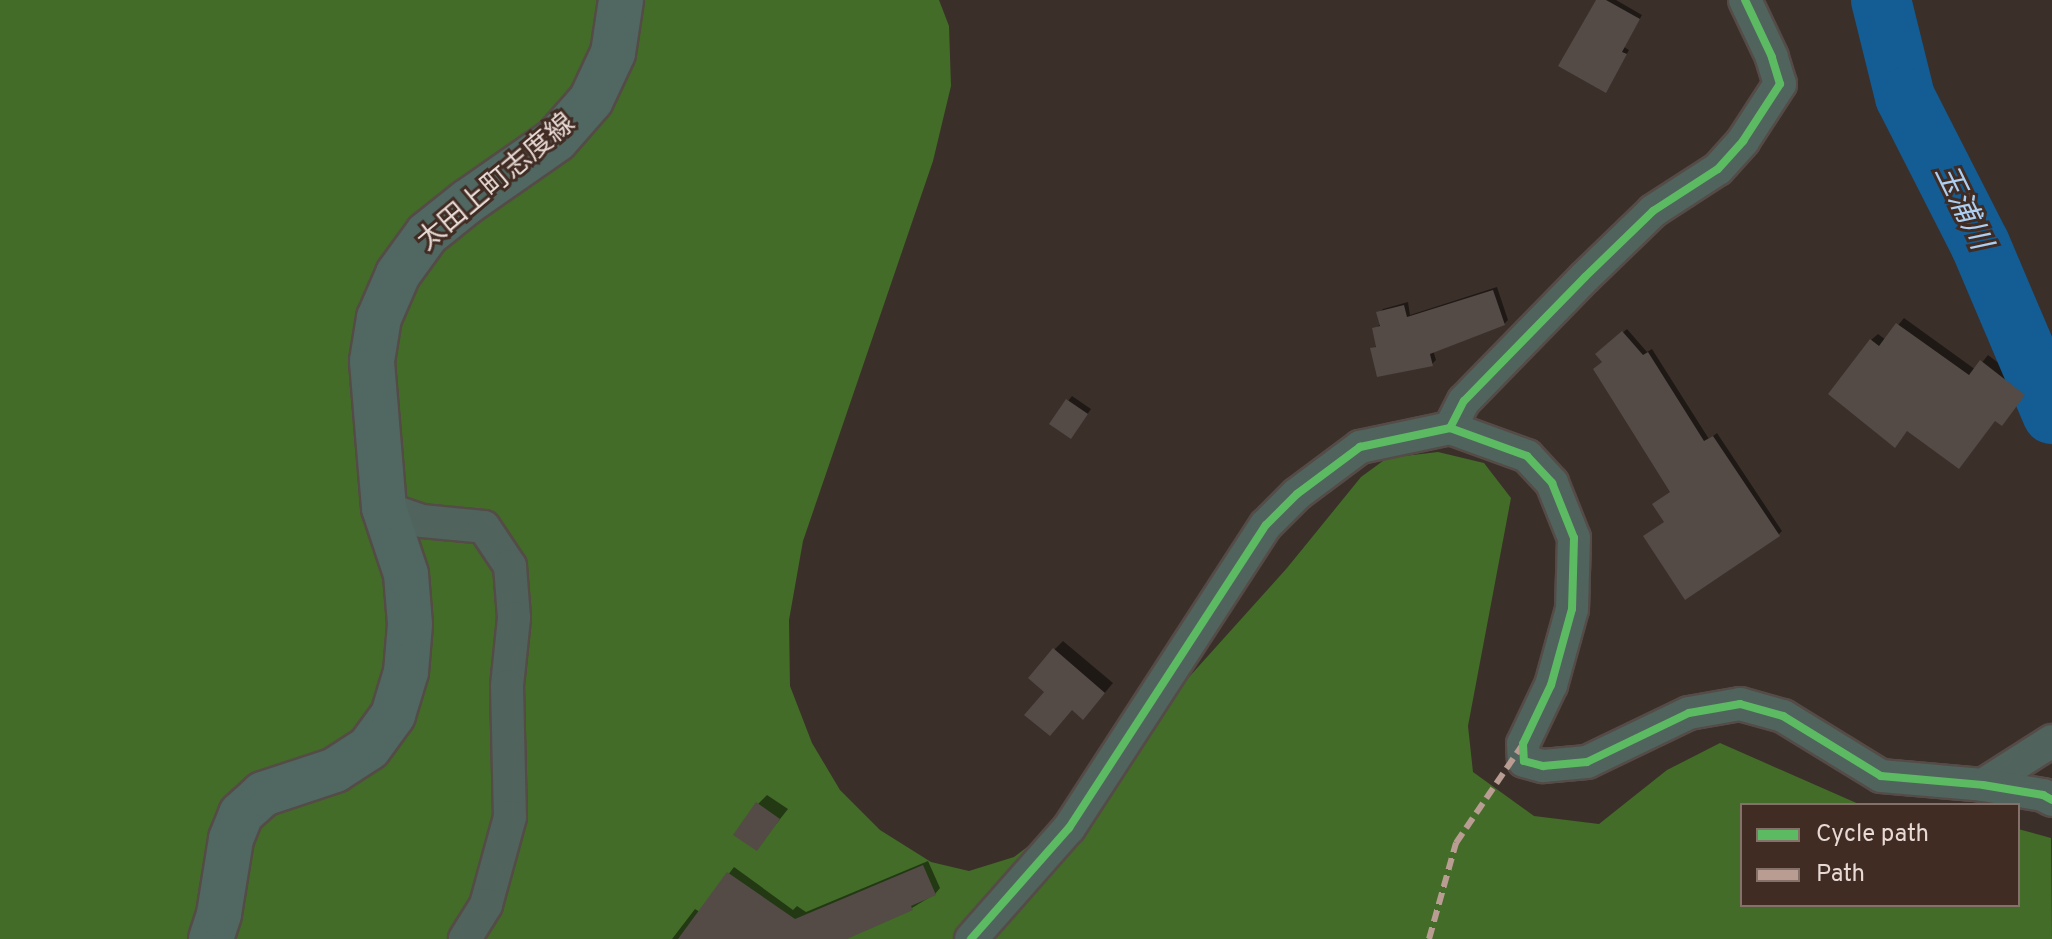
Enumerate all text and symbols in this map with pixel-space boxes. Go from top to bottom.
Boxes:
street label: 太田上町志度線 [411,107,583,259]
water label: 玉浦川 [1925,160,1997,256]
legend [1740,803,2020,907]
text: Cycle path [1816,820,1929,850]
text: Path [1816,860,1865,890]

